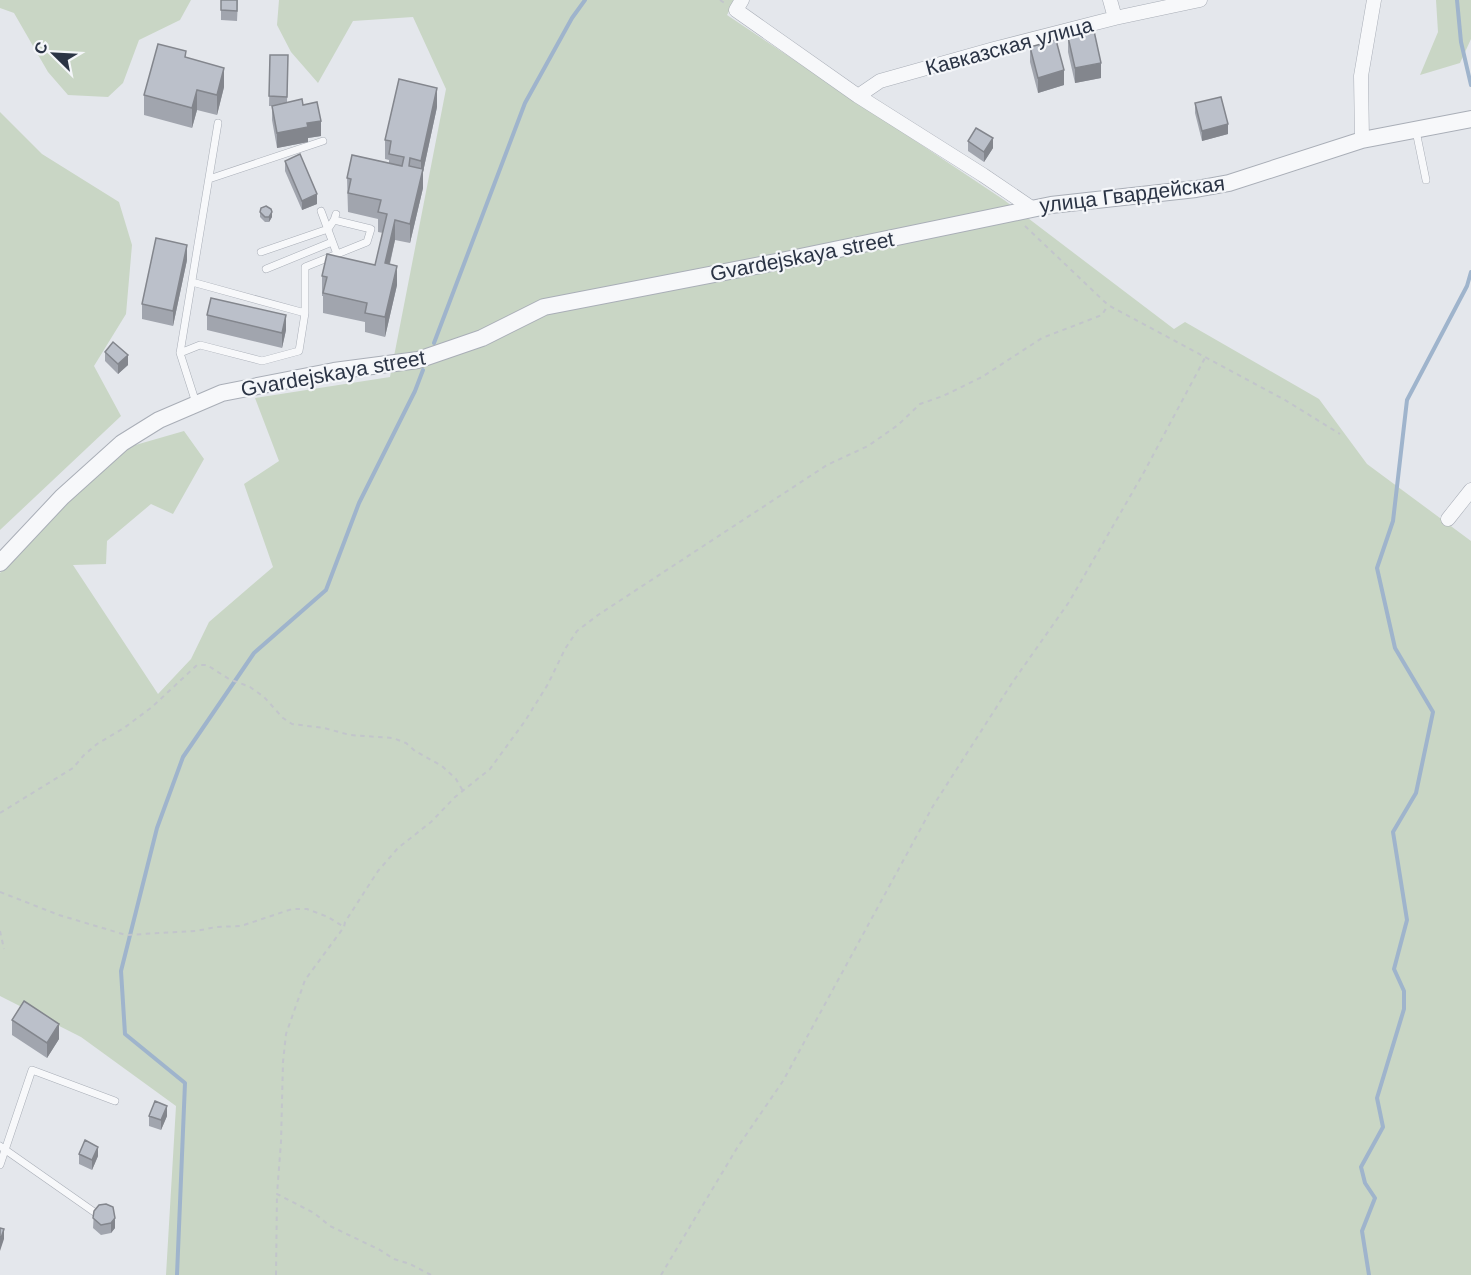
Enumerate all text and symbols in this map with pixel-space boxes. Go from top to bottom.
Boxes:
street label: Кавказская улица [923,13,1096,79]
north arrow [24,24,84,84]
text: С [31,39,51,57]
street label: улица Гвардейская [1038,171,1226,217]
street label: Gvardejskaya street [708,227,896,285]
street label: Gvardejskaya street [239,345,427,401]

